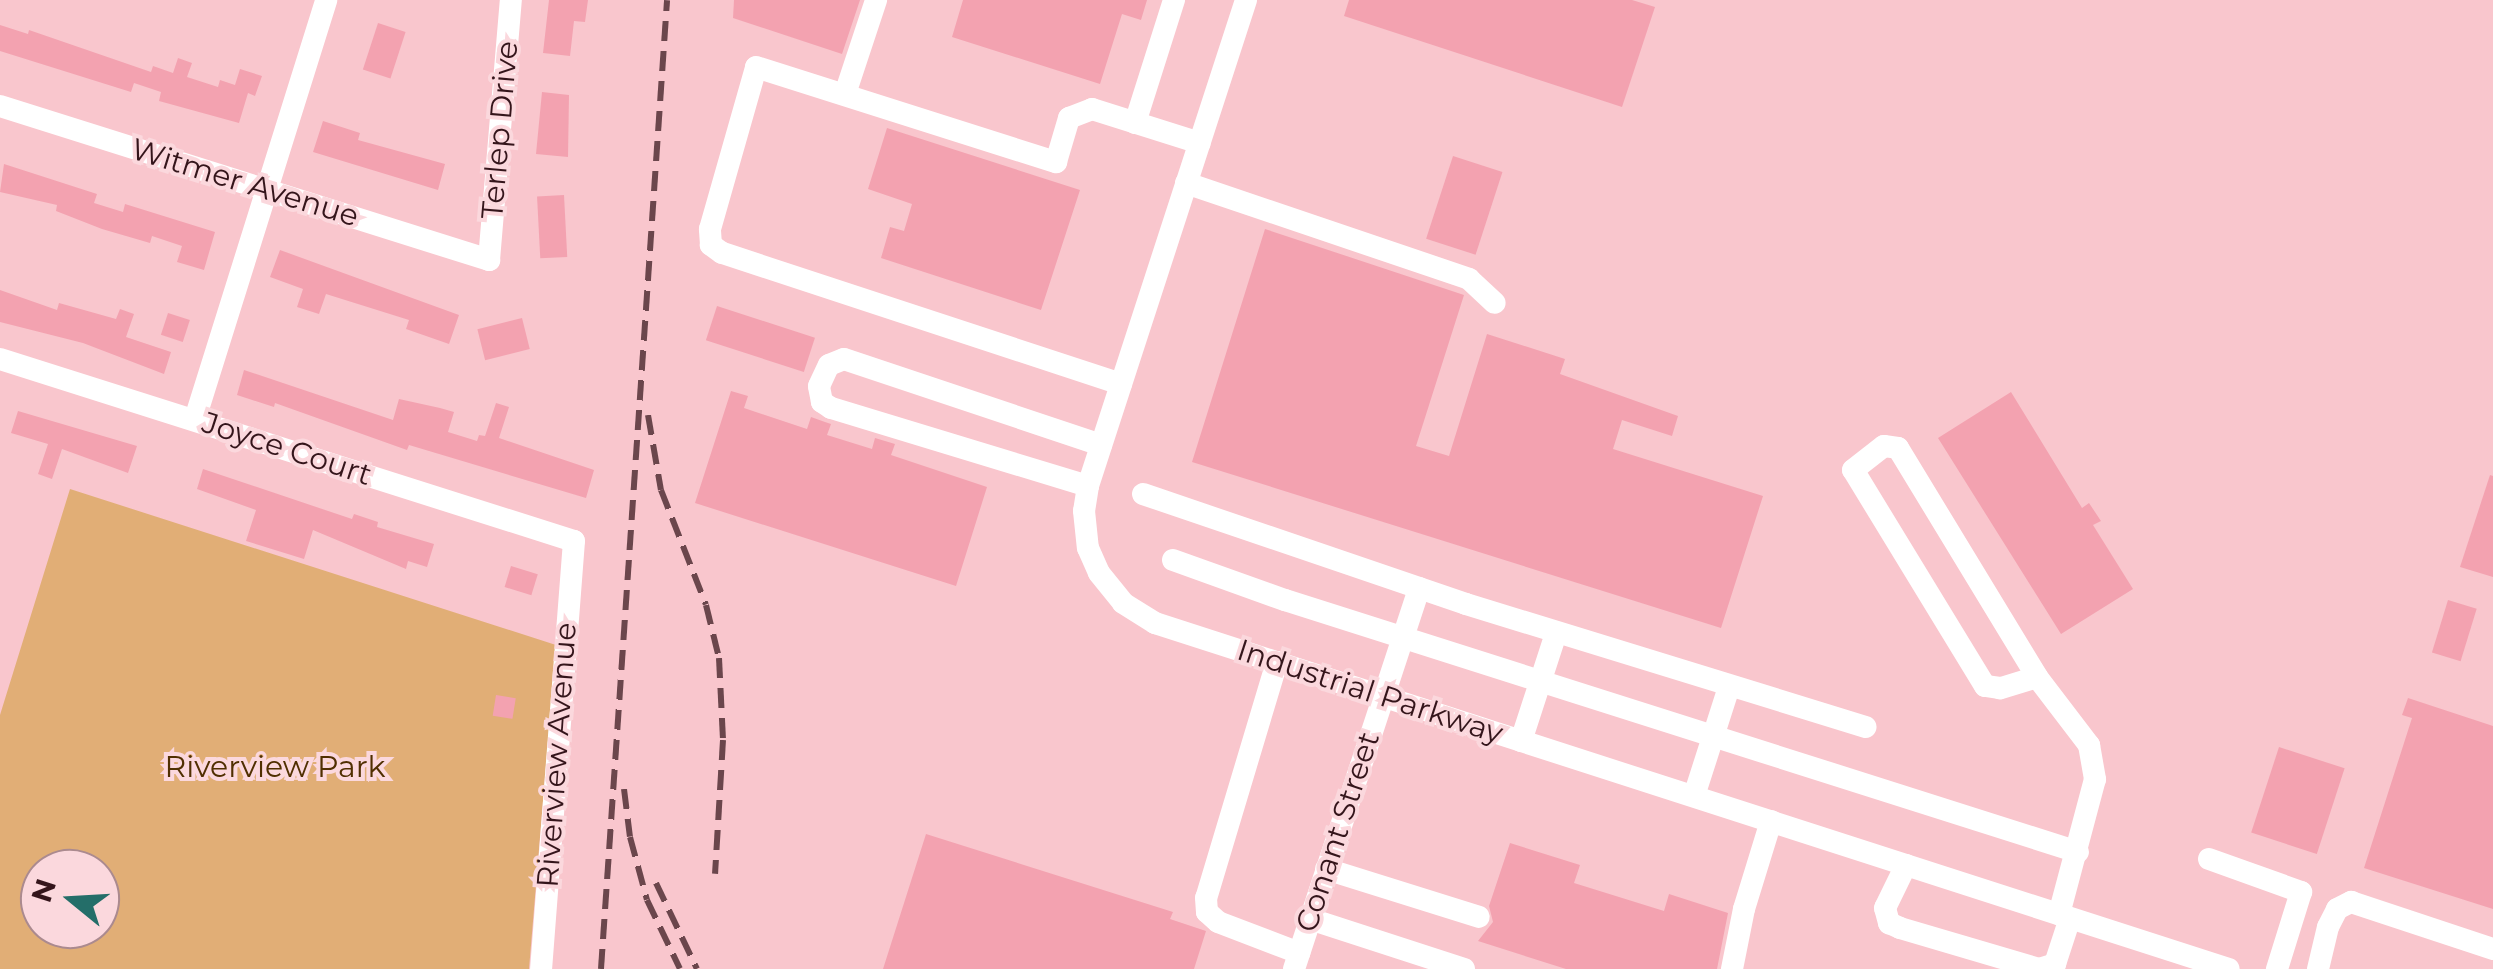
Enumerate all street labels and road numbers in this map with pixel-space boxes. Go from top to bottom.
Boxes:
street label: Terlep Drive [474,40,526,220]
street label: Witmer Avenue [127,131,363,235]
street label: Joyce Court [198,405,376,493]
street label: Riverview Avenue [530,621,584,889]
street label: Industrial Parkway [1233,632,1507,752]
street label: Conant Street [1289,727,1387,937]

